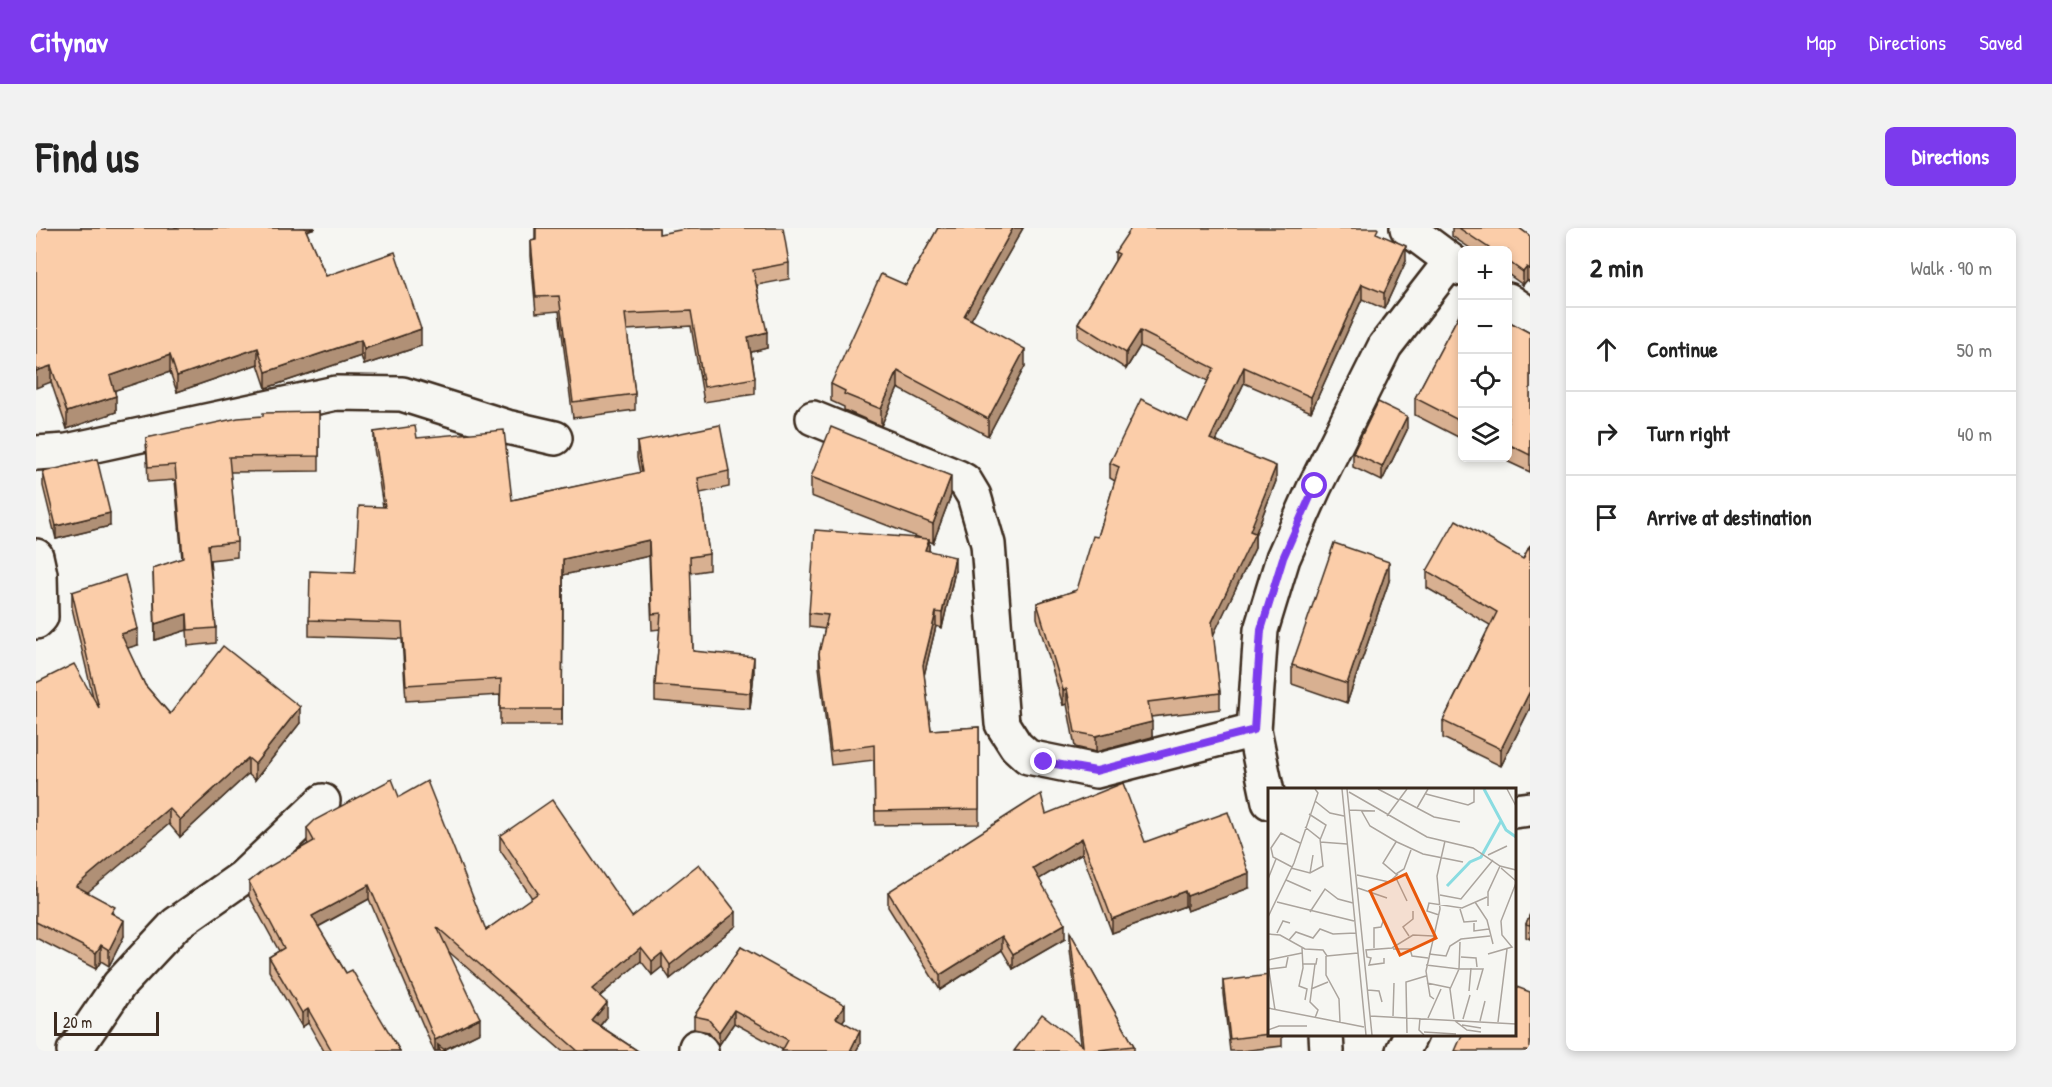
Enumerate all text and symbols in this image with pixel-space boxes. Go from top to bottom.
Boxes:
text: Citynav [30,23,108,61]
text: Map [1806,28,1836,57]
text: Directions [1869,28,1946,57]
text: Saved [1979,28,2022,57]
button: Directions [1885,127,2016,186]
text: Find us [36,128,139,185]
map controls [1458,246,1512,462]
button: + [1458,246,1512,300]
text: 2 min [1590,250,1643,285]
text: Walk · 90 m [1911,254,1992,281]
button: − [1458,300,1512,354]
icon: ahead [1590,333,1623,366]
text: Continue [1647,334,1718,364]
text: 50 m [1956,336,1992,363]
button: locate [1458,354,1512,408]
button: layers [1458,408,1512,462]
icon: right [1590,417,1623,450]
text: Turn right [1647,418,1730,448]
text: 40 m [1957,420,1992,447]
route start [1301,472,1327,498]
icon: arrive [1590,501,1623,534]
text: Arrive at destination [1647,502,1812,532]
route end [1030,748,1056,774]
inset map [1268,788,1515,1036]
scale bar [54,1009,159,1036]
text: 20 m [63,1011,92,1033]

